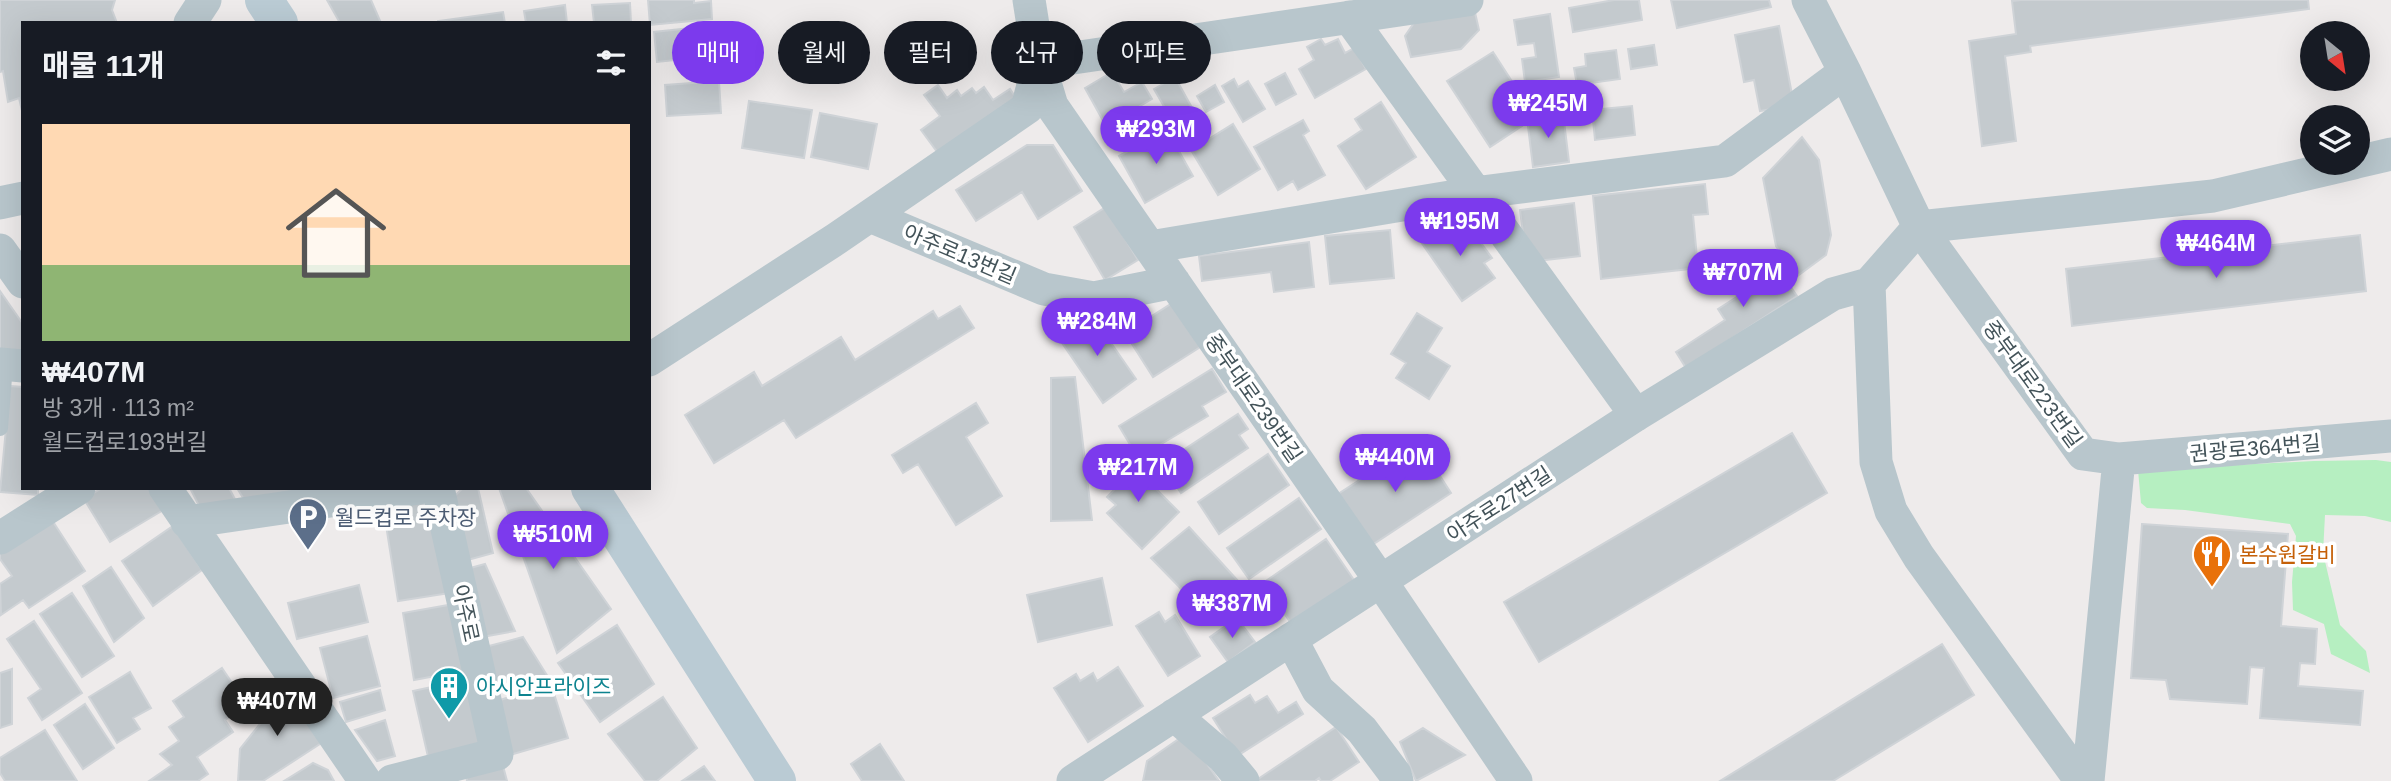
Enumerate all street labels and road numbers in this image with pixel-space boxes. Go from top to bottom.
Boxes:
street label: 아주로13번길 [900,220,1020,288]
street label: 중부대로223번길 [1979,316,2087,452]
street label: 중부대로239번길 [1201,330,1307,466]
street label: 권광로364번길 [2188,431,2322,465]
street label: 아주로27번길 [1442,462,1556,546]
street label: 아주로 [449,582,483,644]

